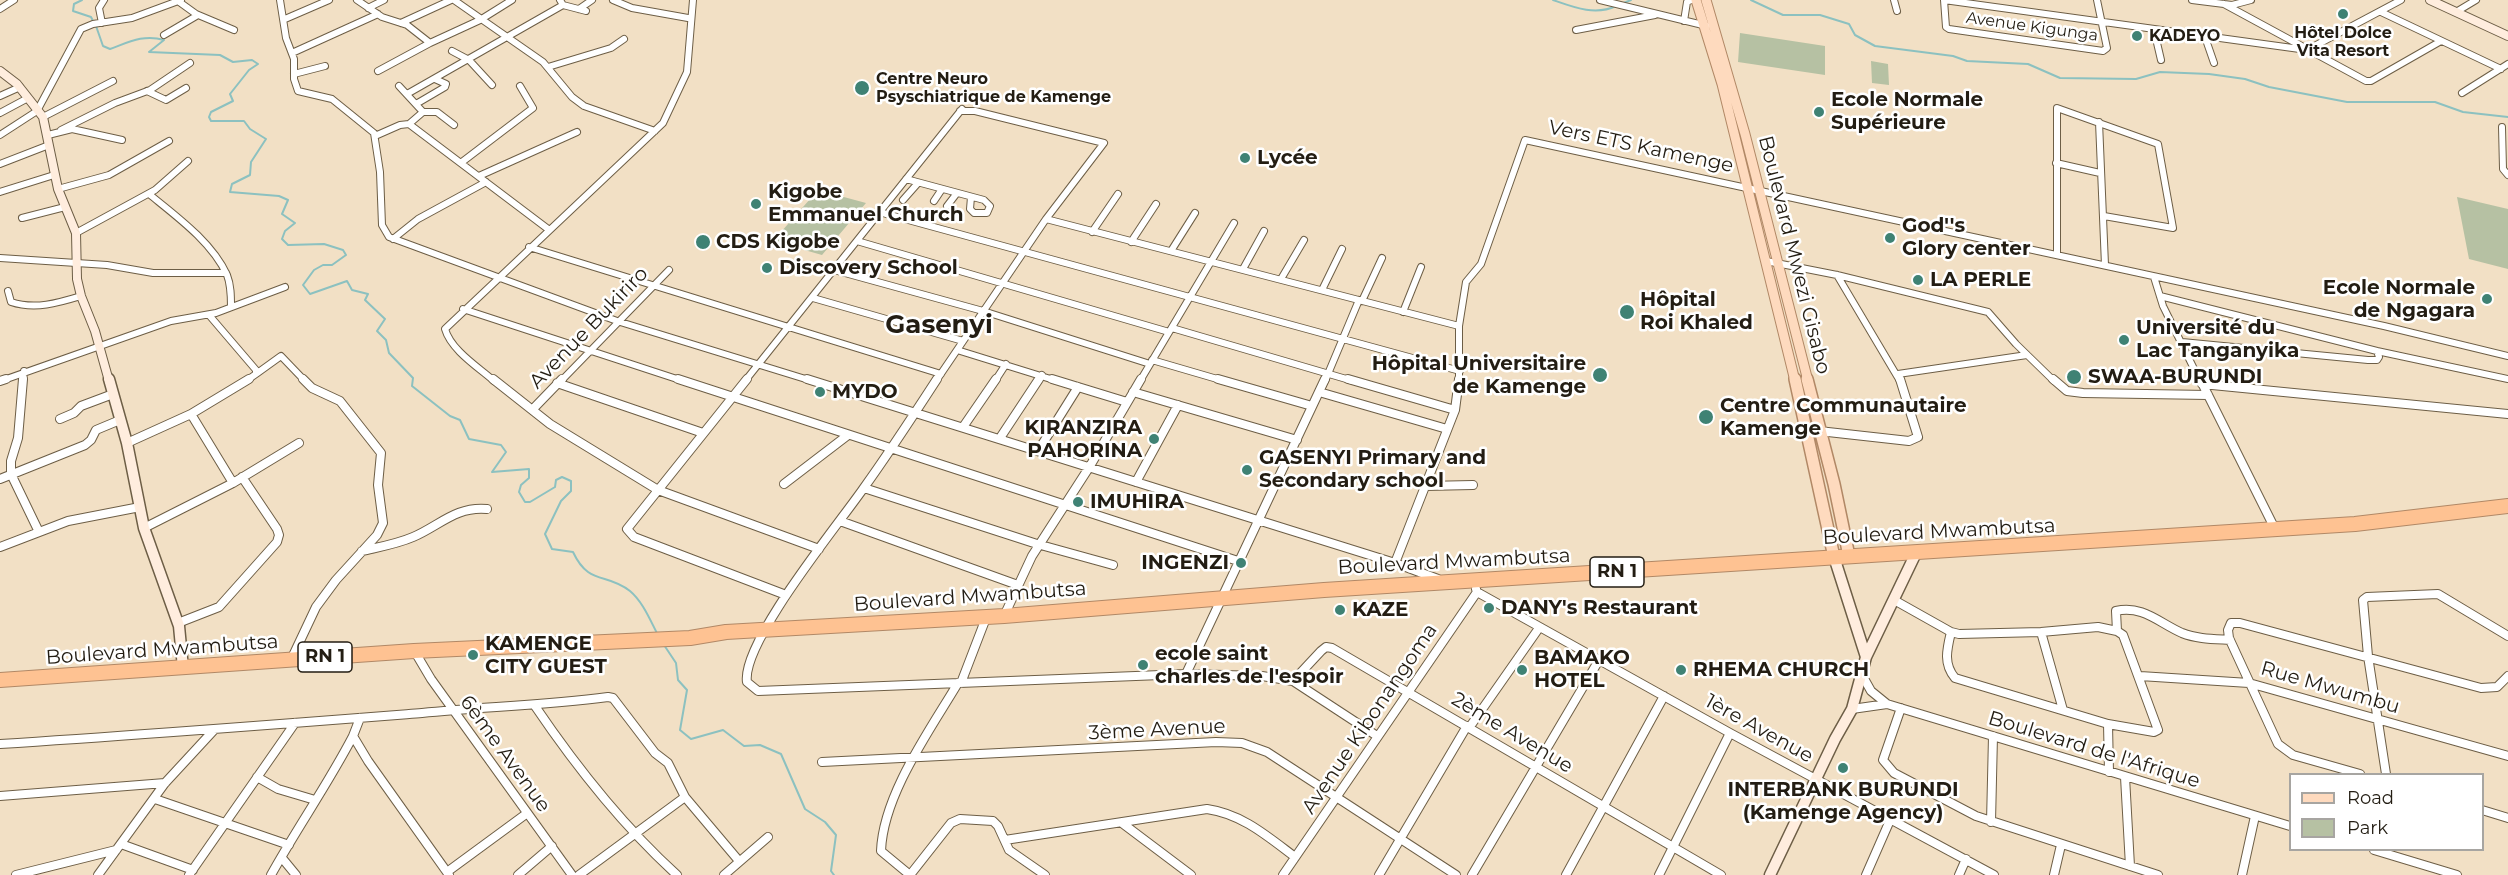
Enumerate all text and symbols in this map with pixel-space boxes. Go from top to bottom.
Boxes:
marker: Hôtel Dolce Vita Resort [2336,7,2350,21]
street label: Avenue Kigunga [1965,8,2099,46]
place label: Hôtel Dolce Vita Resort [2294,23,2392,61]
place label: KADEYO [2149,26,2220,46]
marker: KADEYO [2130,29,2144,43]
place label: Centre Neuro Psyschiatrique de Kamenge [876,69,1111,107]
marker: Centre Neuro Psyschiatrique de Kamenge [853,79,871,97]
place label: Ecole Normale Supérieure [1831,88,1983,135]
marker: Ecole Normale Supérieure [1812,105,1826,119]
street label: Vers ETS Kamenge [1546,116,1736,178]
street label: Boulevard Mwezi Gisabo [1753,133,1835,377]
place label: Lycée [1257,146,1318,170]
marker: Lycée [1238,151,1252,165]
place label: Kigobe Emmanuel Church [768,180,964,227]
marker: Kigobe Emmanuel Church [749,197,763,211]
place label: God''s Glory center [1902,214,2031,261]
place label: CDS Kigobe [716,230,840,254]
marker: God''s Glory center [1883,231,1897,245]
marker: CDS Kigobe [694,233,712,251]
place label: Discovery School [779,256,958,280]
marker: Discovery School [760,261,774,275]
street label: Avenue Bukiriro [525,262,653,394]
place label: LA PERLE [1930,268,2031,292]
marker: LA PERLE [1911,273,1925,287]
place label: Ecole Normale de Ngagara [2323,276,2475,323]
place label: Hôpital Roi Khaled [1640,288,1753,335]
marker: Ecole Normale de Ngagara [2480,292,2494,306]
marker: Hôpital Roi Khaled [1618,303,1636,321]
district label: Gasenyi [885,309,993,341]
place label: Université du Lac Tanganyika [2136,316,2299,363]
marker: Université du Lac Tanganyika [2117,333,2131,347]
place label: Hôpital Universitaire de Kamenge [1372,352,1586,399]
place label: SWAA-BURUNDI [2088,365,2262,389]
marker: Hôpital Universitaire de Kamenge [1591,366,1609,384]
marker: SWAA-BURUNDI [2065,368,2083,386]
place label: MYDO [832,380,898,404]
marker: MYDO [813,385,827,399]
place label: Centre Communautaire Kamenge [1720,394,1967,441]
marker: Centre Communautaire Kamenge [1697,408,1715,426]
place label: KIRANZIRA PAHORINA [1024,416,1142,463]
marker: KIRANZIRA PAHORINA [1147,432,1161,446]
place label: GASENYI Primary and Secondary school [1259,446,1486,493]
marker: GASENYI Primary and Secondary school [1240,463,1254,477]
place label: IMUHIRA [1090,490,1184,514]
marker: IMUHIRA [1071,495,1085,509]
street label: Boulevard Mwambutsa [1822,514,2056,550]
street label: Boulevard Mwambutsa [1337,544,1571,580]
place label: INGENZI [1141,551,1229,575]
marker: INGENZI [1234,556,1248,570]
road number: RN 1 [1590,557,1644,587]
street label: Boulevard Mwambutsa [853,577,1087,617]
place label: DANY's Restaurant [1501,596,1698,620]
place label: KAZE [1352,598,1408,622]
marker: DANY's Restaurant [1482,601,1496,615]
marker: KAZE [1333,603,1347,617]
street label: Avenue Kibonangoma [1297,619,1443,819]
street label: Boulevard Mwambutsa [45,630,279,670]
place label: KAMENGE CITY GUEST [485,632,607,679]
road number: RN 1 [298,642,352,672]
place label: ecole saint charles de l'espoir [1155,642,1344,689]
place label: BAMAKO HOTEL [1534,646,1630,693]
marker: KAMENGE CITY GUEST [466,648,480,662]
street label: Rue Mwumbu [2258,657,2402,719]
marker: ecole saint charles de l'espoir [1136,658,1150,672]
place label: RHEMA CHURCH [1693,658,1869,682]
marker: BAMAKO HOTEL [1515,663,1529,677]
marker: RHEMA CHURCH [1674,663,1688,677]
street label: 2ème Avenue [1447,687,1577,779]
street label: 1ère Avenue [1701,689,1817,769]
street label: 6ème Avenue [455,691,555,817]
street label: Boulevard de l'Afrique [1985,706,2203,794]
street label: 3ème Avenue [1088,714,1226,746]
marker: INTERBANK BURUNDI (Kamenge Agency) [1836,761,1850,775]
legend [2289,773,2484,851]
place label: INTERBANK BURUNDI (Kamenge Agency) [1727,778,1959,825]
text: Road [2347,787,2394,809]
text: Park [2347,817,2388,839]

